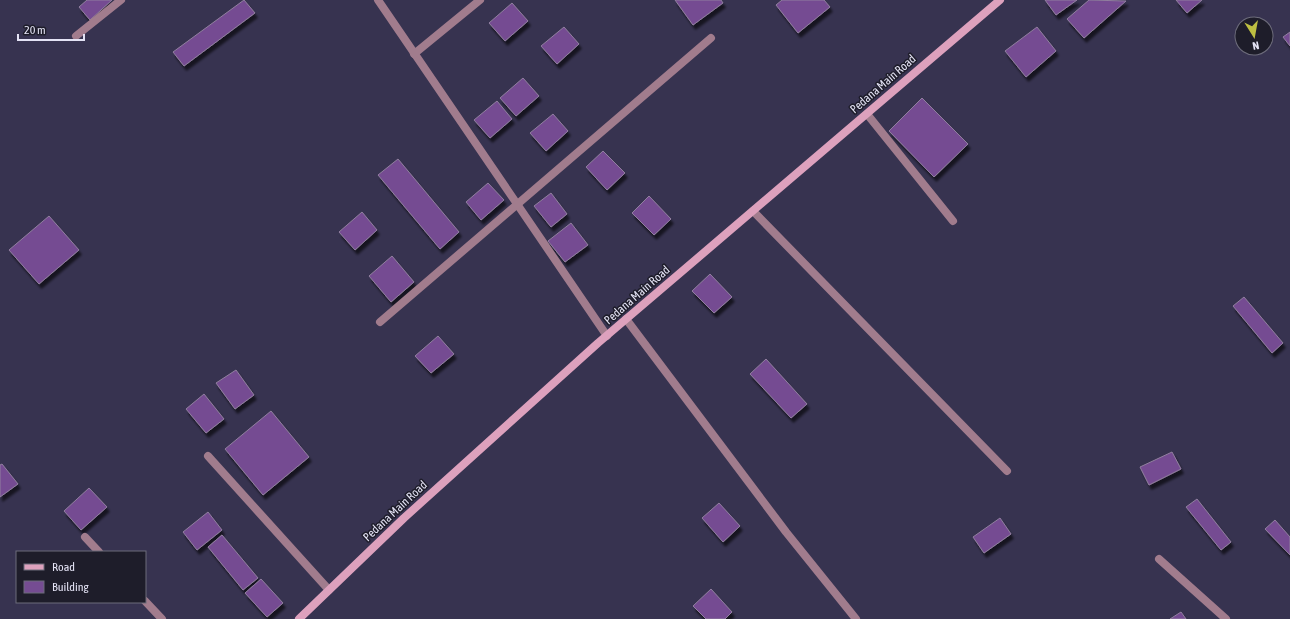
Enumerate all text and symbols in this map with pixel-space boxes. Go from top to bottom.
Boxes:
scale bar [18,16,84,42]
north arrow [1234,16,1274,56]
text: 20 m [24,23,46,37]
text: N [1252,39,1260,52]
street label: Pedana Main Road [847,52,919,116]
street label: Pedana Main Road [601,263,673,327]
street label: Pedana Main Road [360,478,430,544]
legend [16,551,146,603]
text: Road [52,560,75,574]
text: Building [52,580,90,594]

